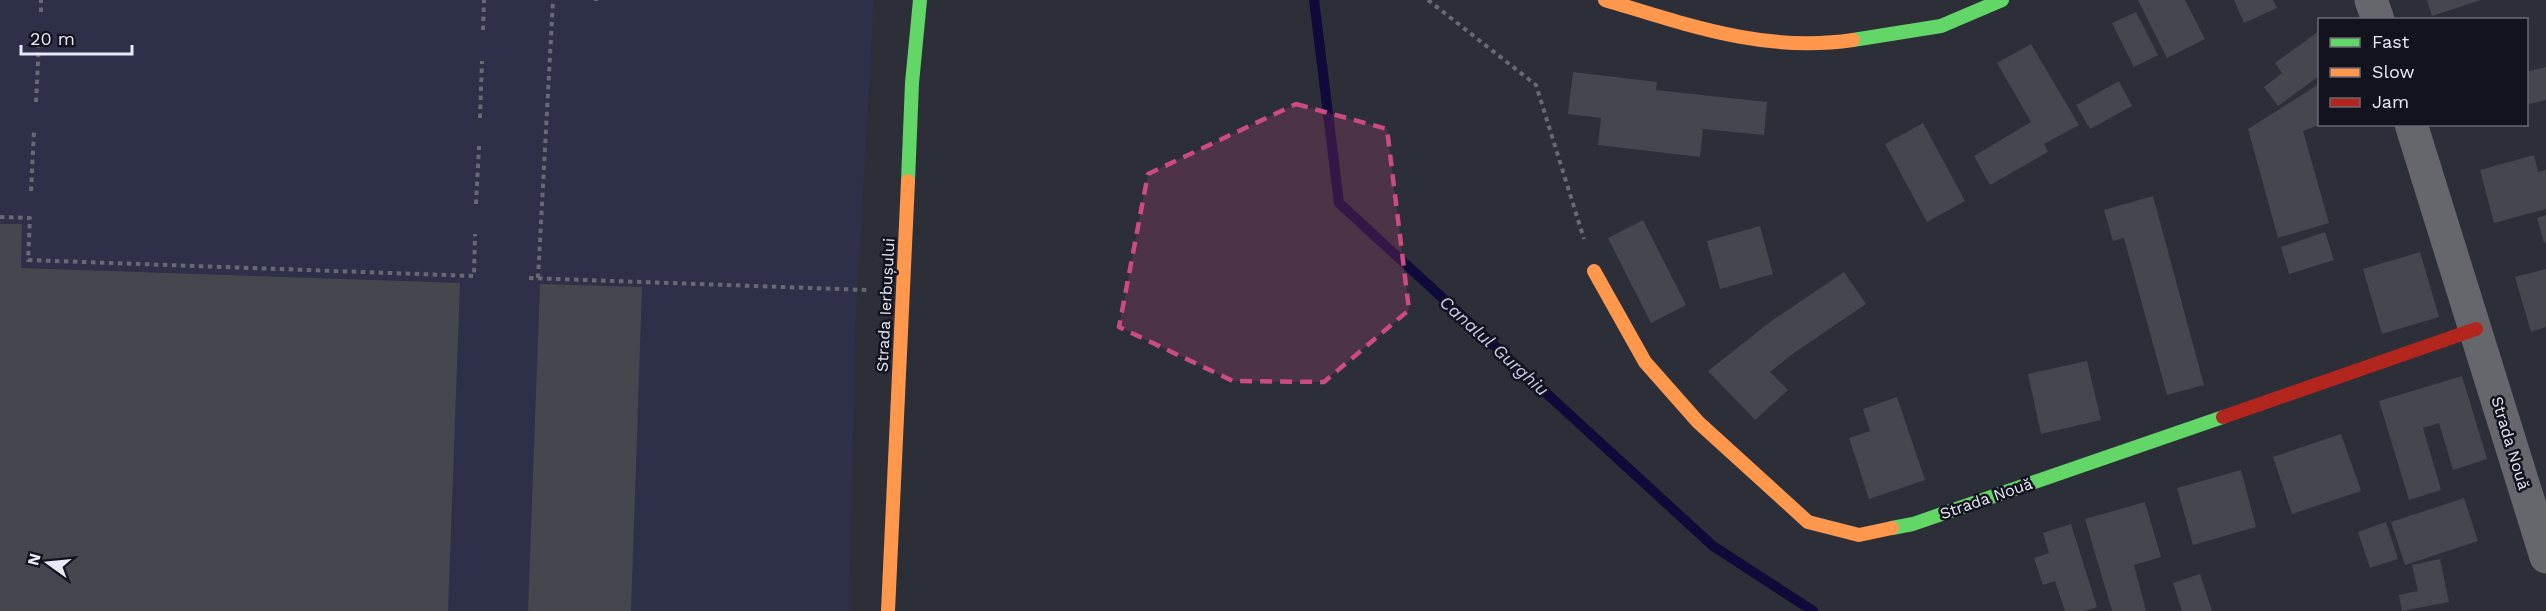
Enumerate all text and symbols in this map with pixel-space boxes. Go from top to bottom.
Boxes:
scale bar [21,18,132,56]
legend [2318,18,2528,126]
text: 20 m [30,28,75,49]
text: Fast [2372,31,2410,52]
text: Slow [2372,61,2415,82]
text: Jam [2372,91,2409,112]
street label: Strada Ierbușului [873,238,898,372]
water label: Canalul Gurghiu [1436,291,1553,400]
street label: Strada Nouă [2487,394,2534,492]
street label: Strada Nouă [1937,474,2035,523]
north arrow [18,533,78,593]
text: N [23,551,45,567]

